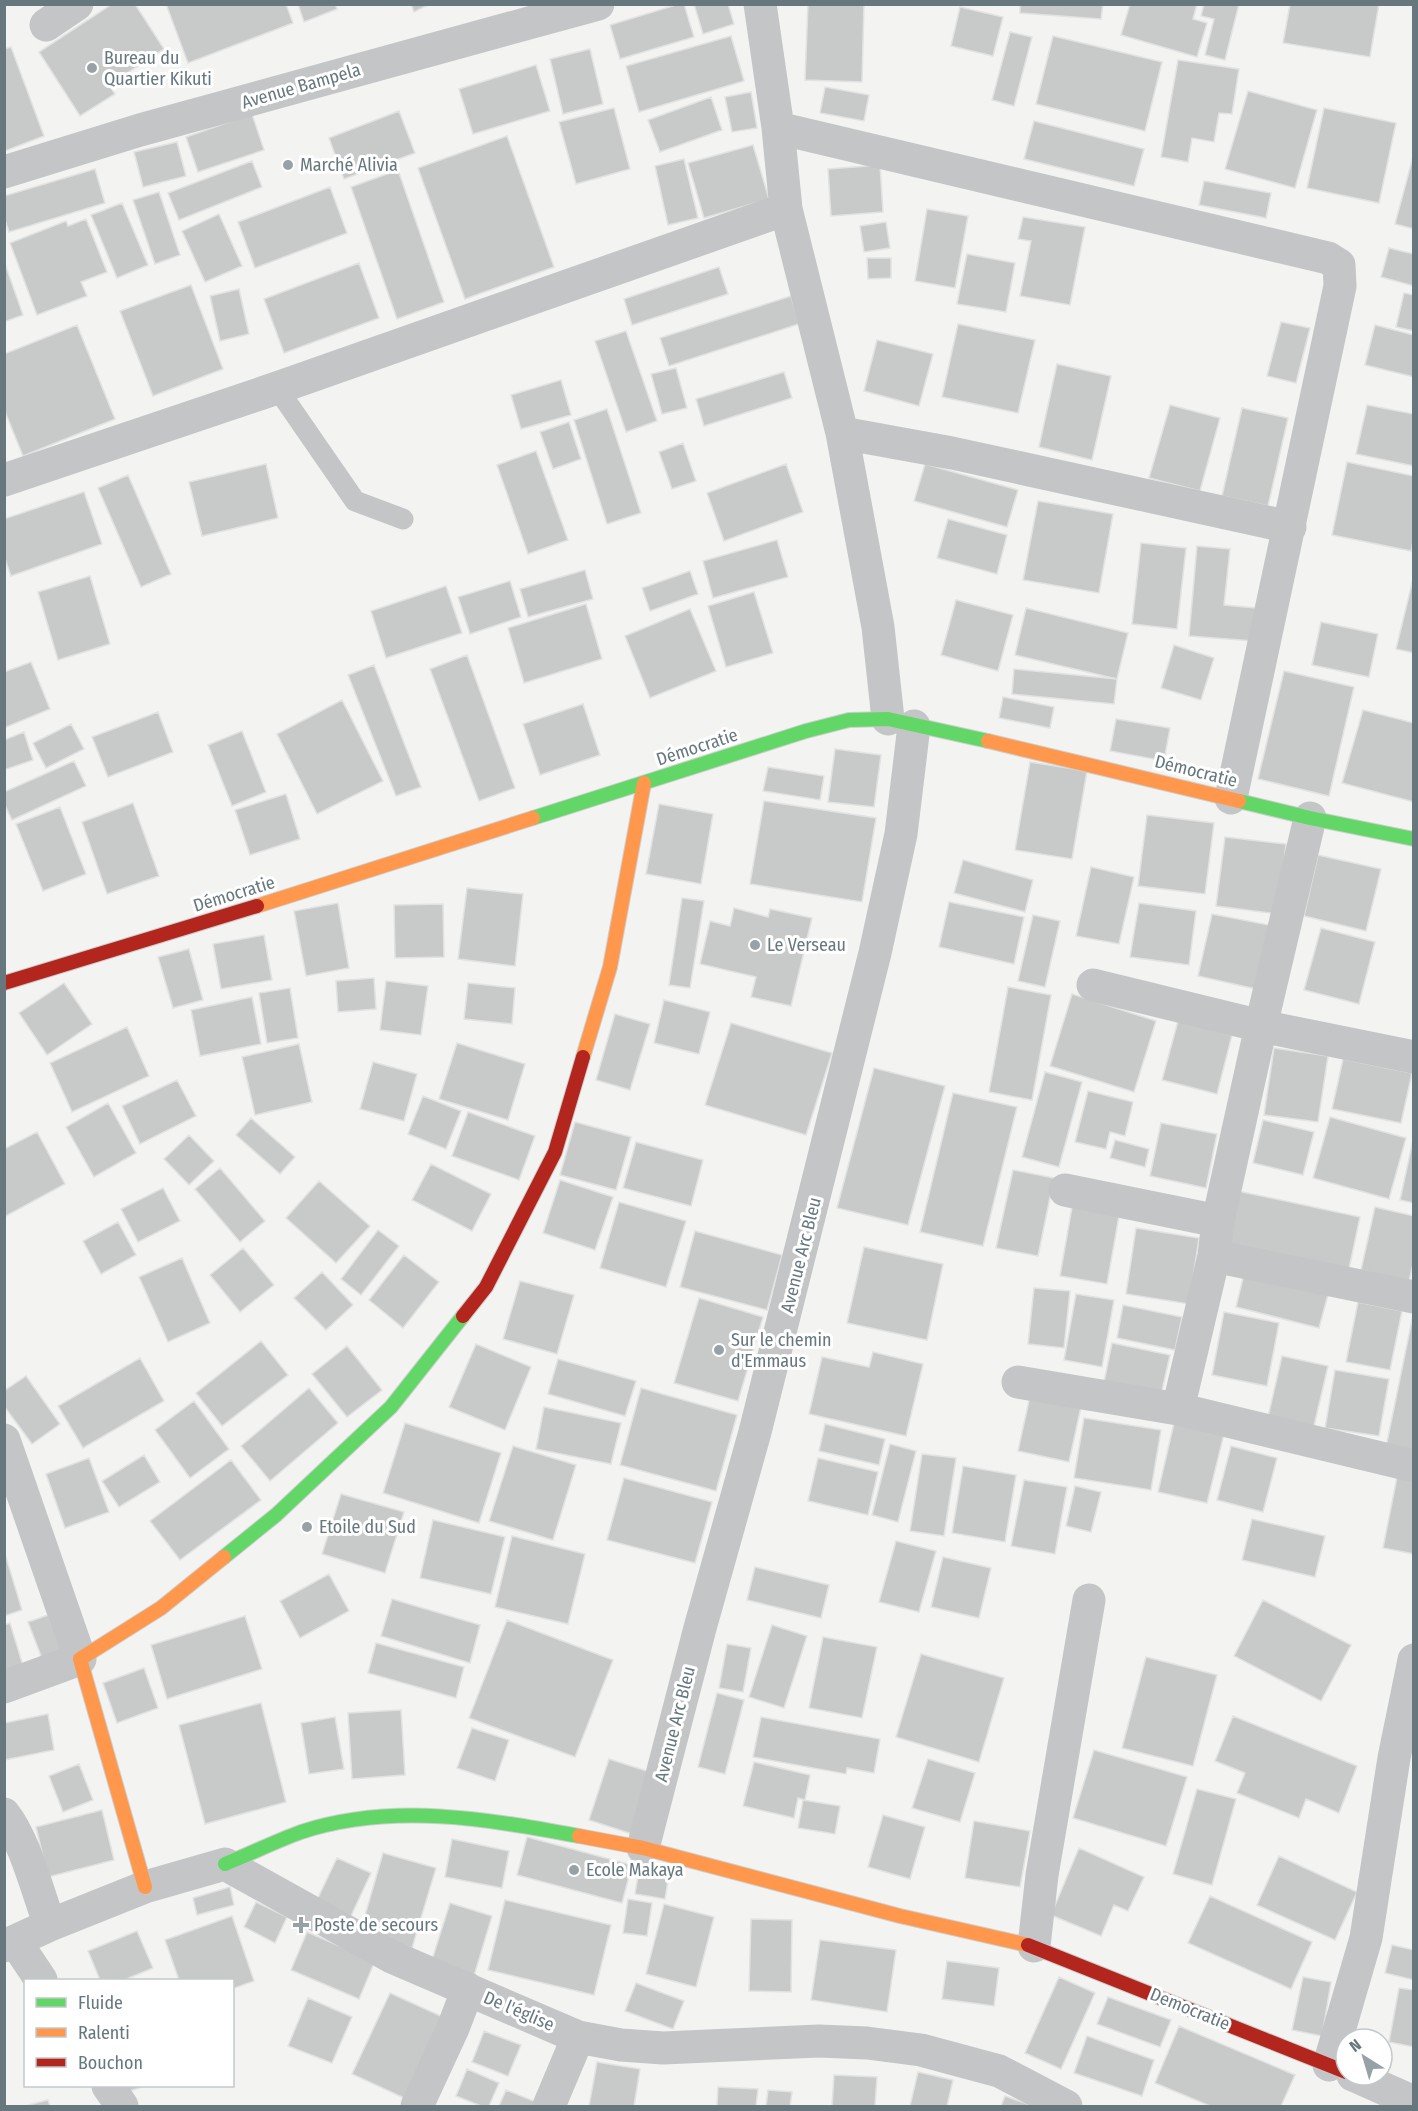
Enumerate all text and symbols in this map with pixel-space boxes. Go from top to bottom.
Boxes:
place label: Bureau du Quartier Kikuti [104,47,212,90]
street label: Avenue Bampela [239,58,363,113]
marker: Bureau du Quartier Kikuti [85,61,99,75]
place label: Marché Alivia [300,154,398,176]
marker: Marché Alivia [281,158,295,172]
street label: Démocratie [654,723,741,770]
street label: Démocratie [1152,750,1240,792]
street label: Démocratie [191,871,278,917]
place label: Le Verseau [767,934,846,956]
marker: Le Verseau [748,938,762,952]
street label: Avenue Arc Bleu [776,1195,826,1315]
place label: Sur le chemin d'Emmaus [731,1329,832,1372]
marker: Sur le chemin d'Emmaus [712,1343,726,1357]
place label: Etoile du Sud [319,1516,416,1538]
marker: Etoile du Sud [300,1520,314,1534]
street label: Avenue Arc Bleu [650,1664,700,1784]
place label: Ecole Makaya [586,1859,684,1881]
marker: Ecole Makaya [567,1863,581,1877]
place label: Poste de secours [314,1914,438,1936]
marker: Poste de secours [292,1916,310,1934]
legend [24,1979,234,2087]
street label: Democratie [1147,1983,1233,2035]
street label: De l'église [480,1986,558,2036]
text: Fluide [78,1992,123,2014]
text: Ralenti [78,2022,130,2044]
north arrow [1334,2027,1394,2087]
text: N [1346,2035,1365,2056]
text: Bouchon [78,2052,143,2074]

